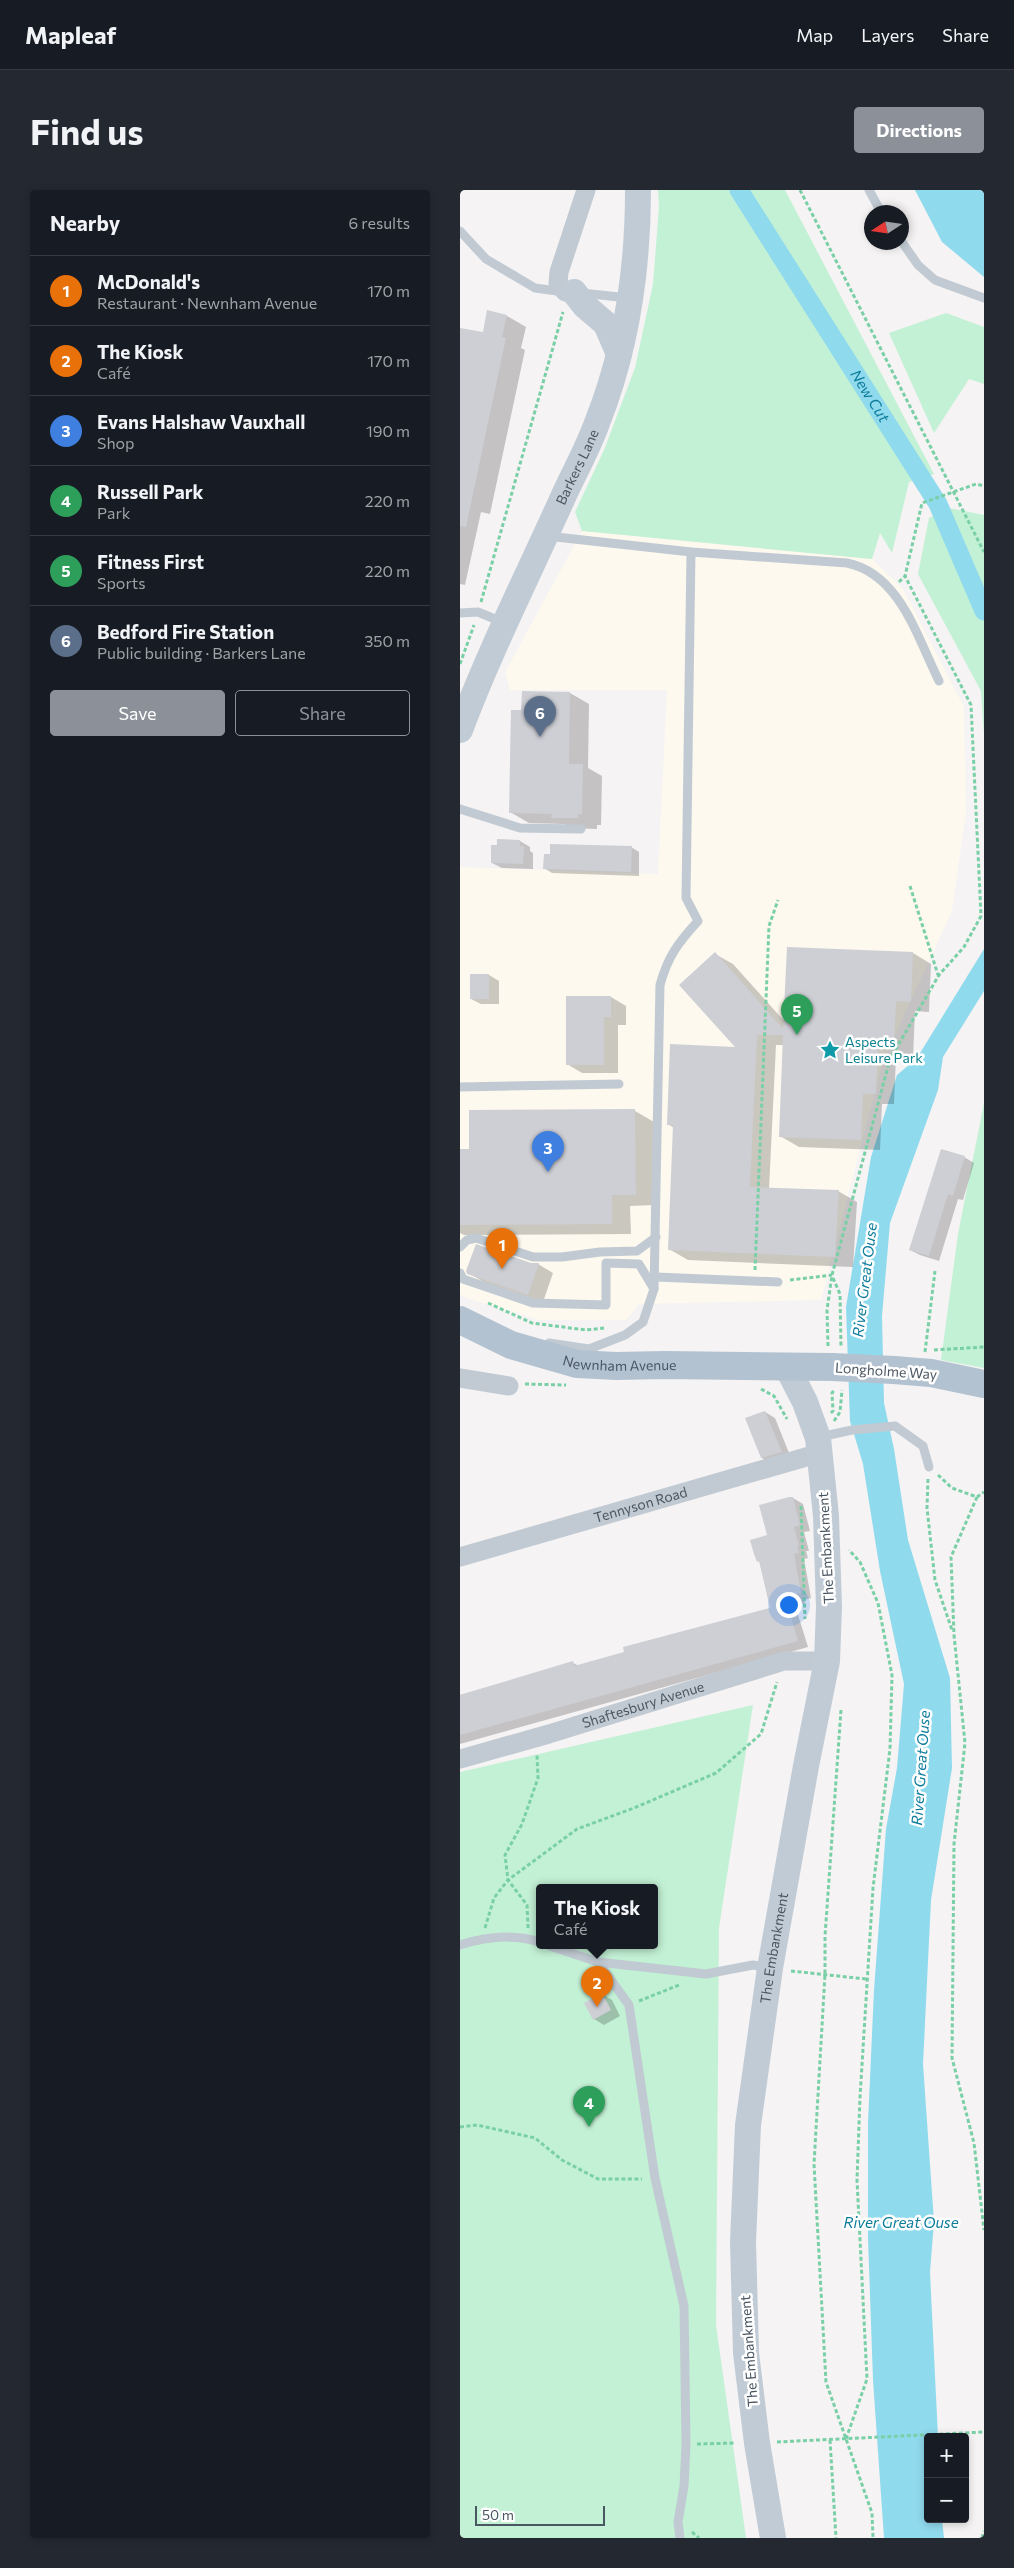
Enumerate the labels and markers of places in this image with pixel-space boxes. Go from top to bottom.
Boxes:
pin: 6 [524,696,556,737]
pin: 5 [781,994,813,1035]
place label: Aspects Leisure Park [845,1033,923,1066]
place icon: Aspects Leisure Park [819,1039,841,1061]
pin: 3 [532,1131,564,1172]
pin: 1 [486,1228,518,1269]
pin: 2 [581,1966,613,2007]
pin: 4 [573,2086,605,2127]

